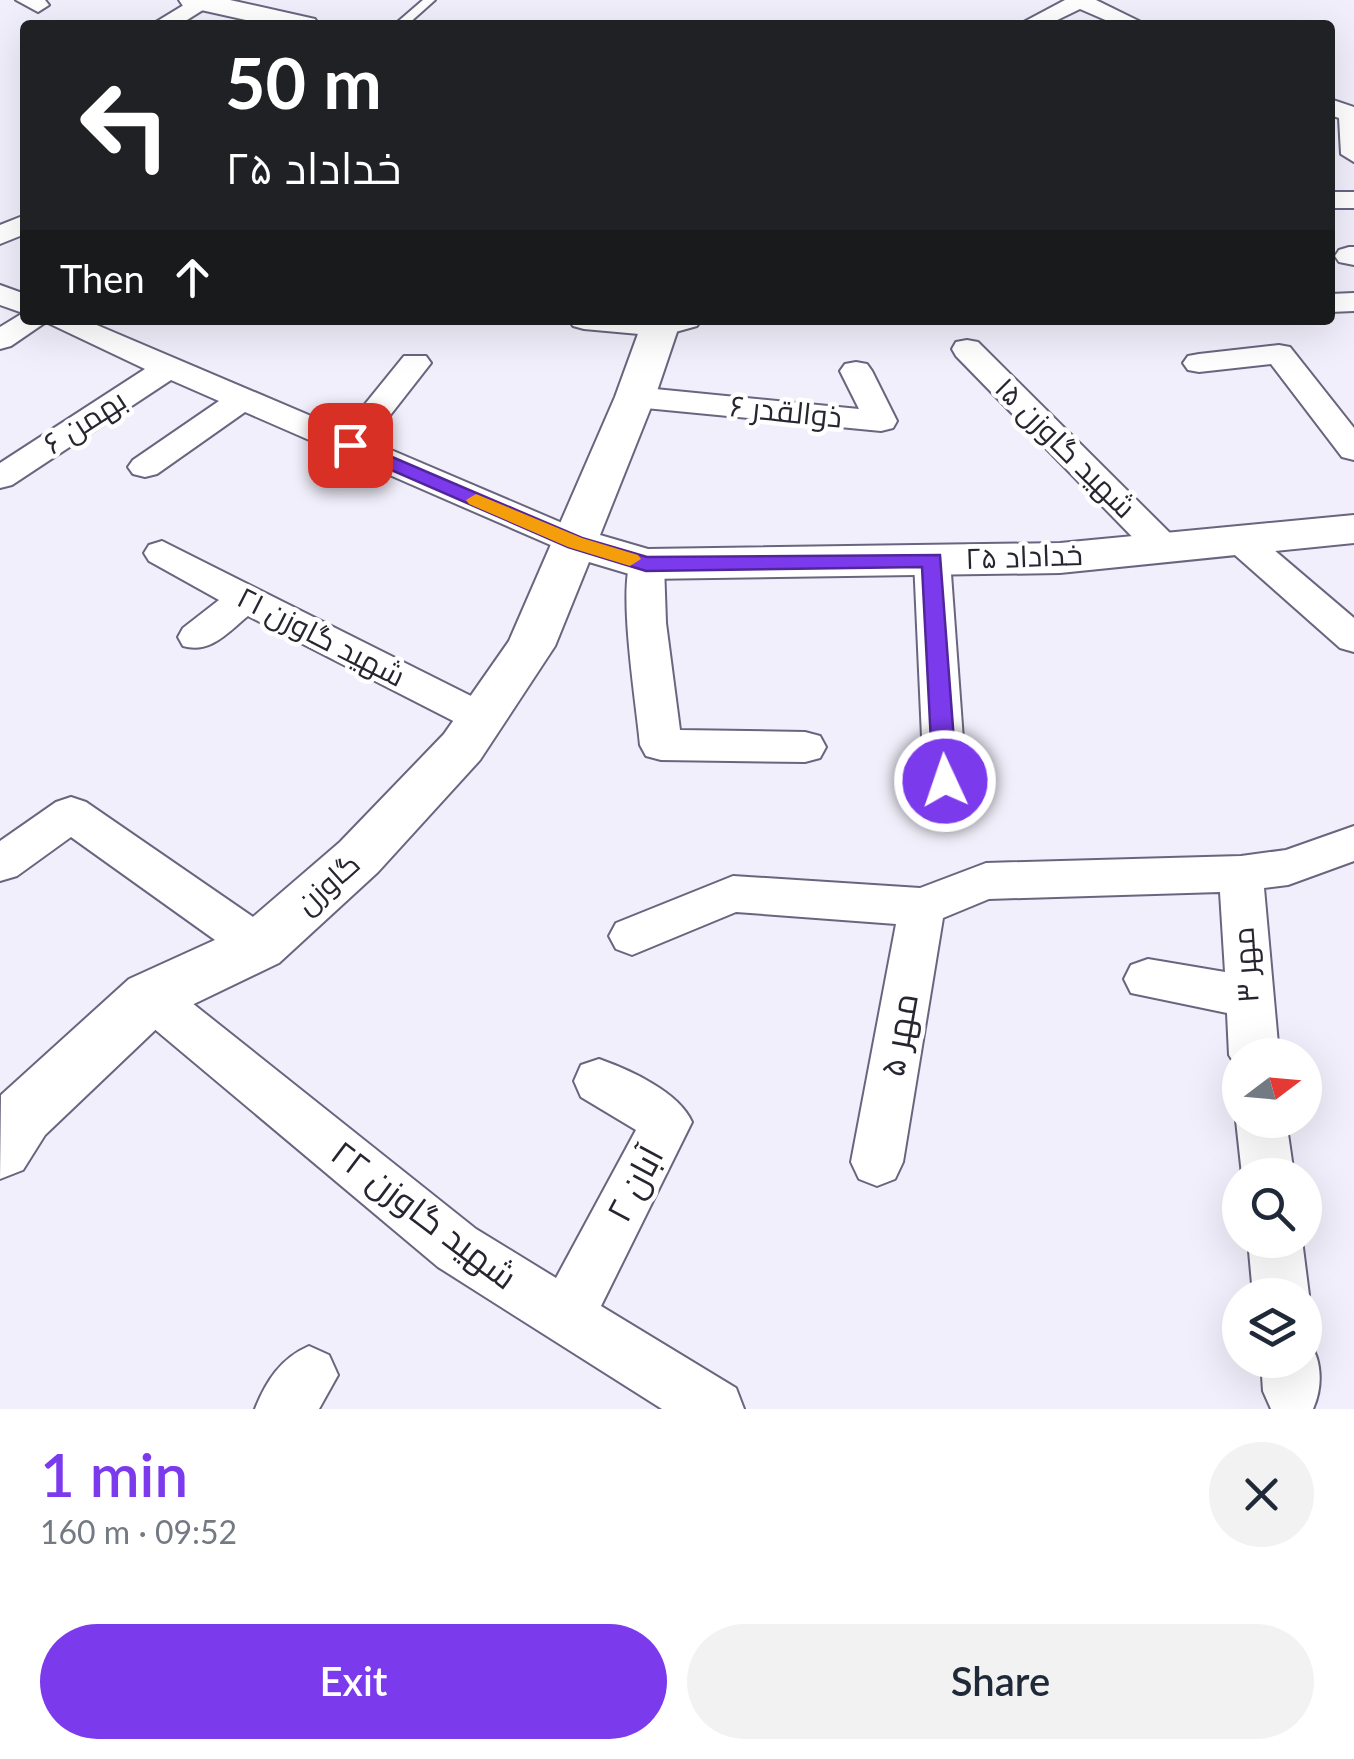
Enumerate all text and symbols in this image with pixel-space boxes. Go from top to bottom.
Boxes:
text: 50 m [225,40,382,124]
icon: left [60,60,190,190]
text: خداداد ۲۵ [225,140,402,194]
icon: ahead [165,250,220,305]
text: Then [60,255,145,301]
street label: شهید گاوزن ۱۵ [987,369,1144,526]
street label: بهمن ۶ [36,380,133,462]
street label: ذوالقدر ۶ [728,386,844,435]
pin [308,403,393,488]
icon: arrive [323,418,378,473]
street label: خداداد ۲۵ [964,535,1083,575]
street label: شهید گاوزن ۲۱ [231,578,412,695]
position arrow [893,729,997,833]
street label: گاوزن [287,845,367,921]
street label: مهر ۳ [1223,926,1267,1004]
street label: مهر ۵ [869,990,927,1080]
north arrow [1222,1038,1322,1138]
map controls [1222,1038,1322,1378]
street label: شهید گاوزن ۲۲ [323,1130,526,1298]
street label: آبان ۲ [596,1138,672,1229]
button: search [1222,1158,1322,1258]
button: layers [1222,1278,1322,1378]
text: 1 min [40,1438,188,1510]
button: close [1209,1442,1314,1547]
text: 160 m · 09:52 [40,1512,237,1551]
button: Exit [40,1624,667,1739]
button: Share [687,1624,1314,1739]

